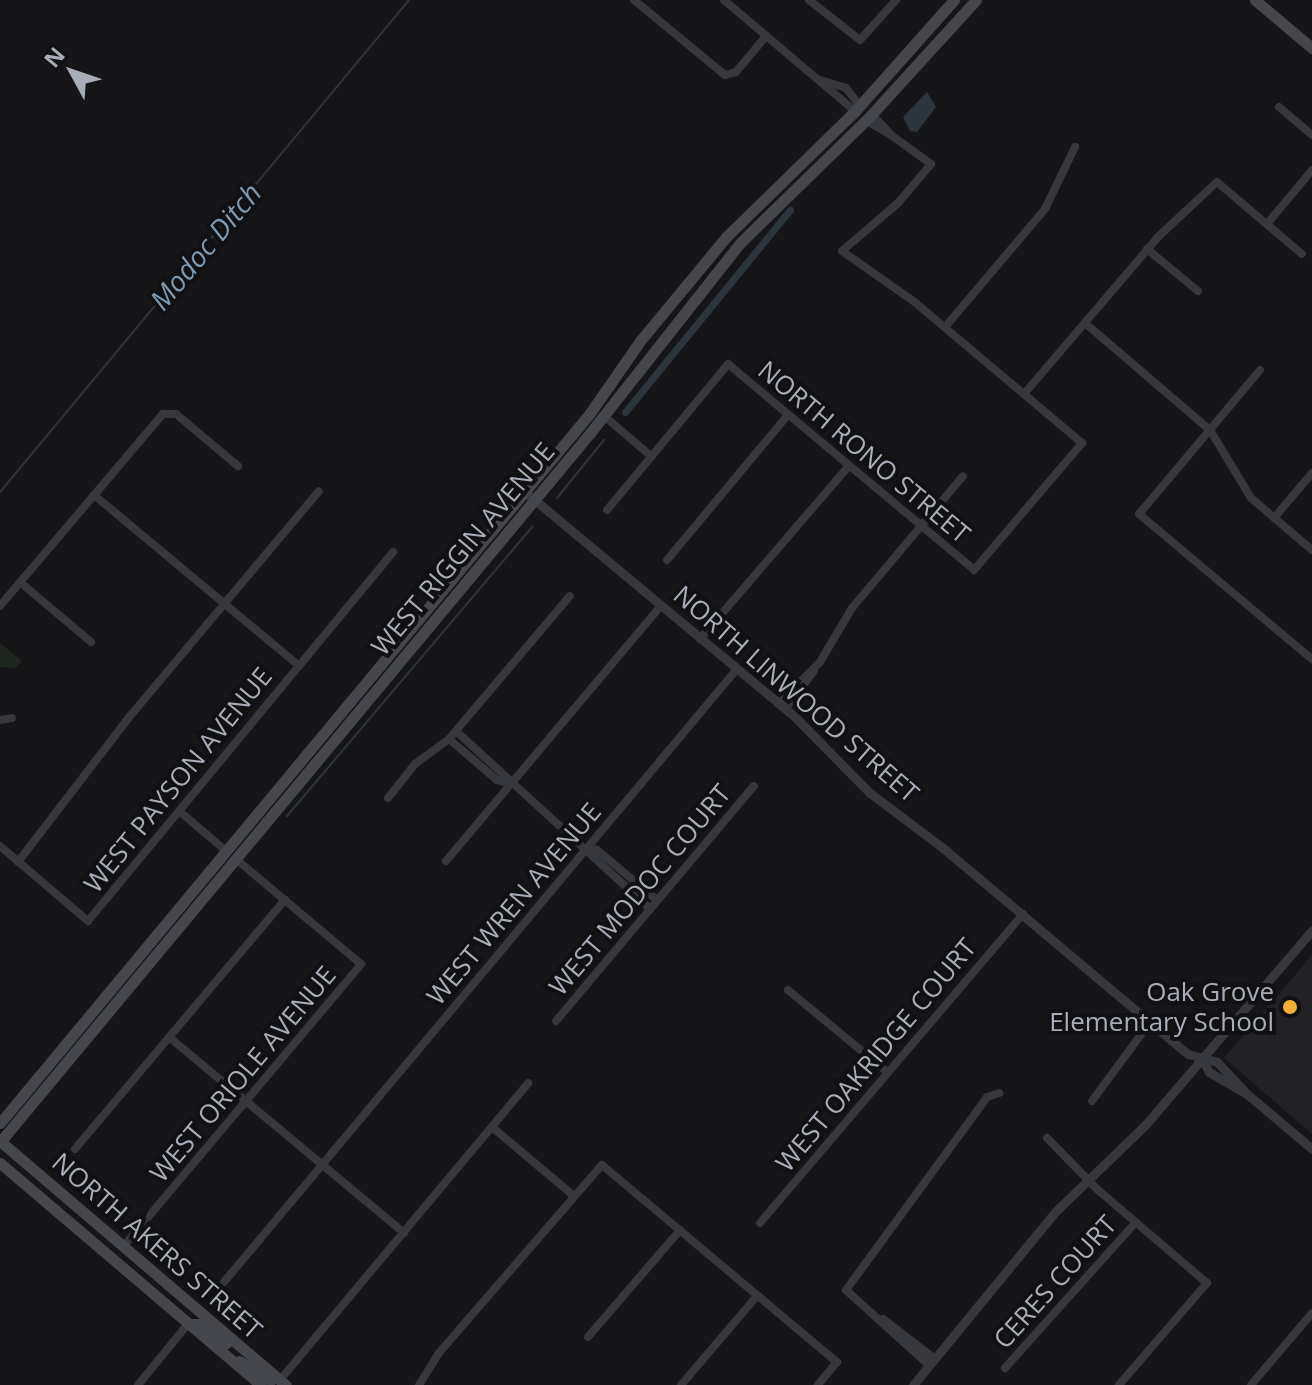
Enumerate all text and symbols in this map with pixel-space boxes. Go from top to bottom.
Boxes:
north arrow [32,32,112,112]
text: N [36,40,71,73]
water label: Modoc Ditch [142,176,268,316]
street label: NORTH RONO STREET [752,354,976,550]
street label: WEST RIGGIN AVENUE [365,436,561,662]
street label: NORTH LINWOOD STREET [667,579,925,809]
street label: WEST PAYSON AVENUE [78,661,278,899]
street label: WEST MODOC COURT [543,778,737,1002]
street label: WEST WREN AVENUE [420,797,608,1011]
street label: WEST OAKRIDGE COURT [769,932,983,1178]
street label: WEST ORIOLE AVENUE [144,960,342,1188]
place label: Oak Grove Elementary School [1049,976,1274,1038]
marker: Oak Grove Elementary School [1281,998,1299,1016]
street label: NORTH AKERS STREET [46,1146,268,1346]
street label: CERES COURT [987,1209,1123,1355]

